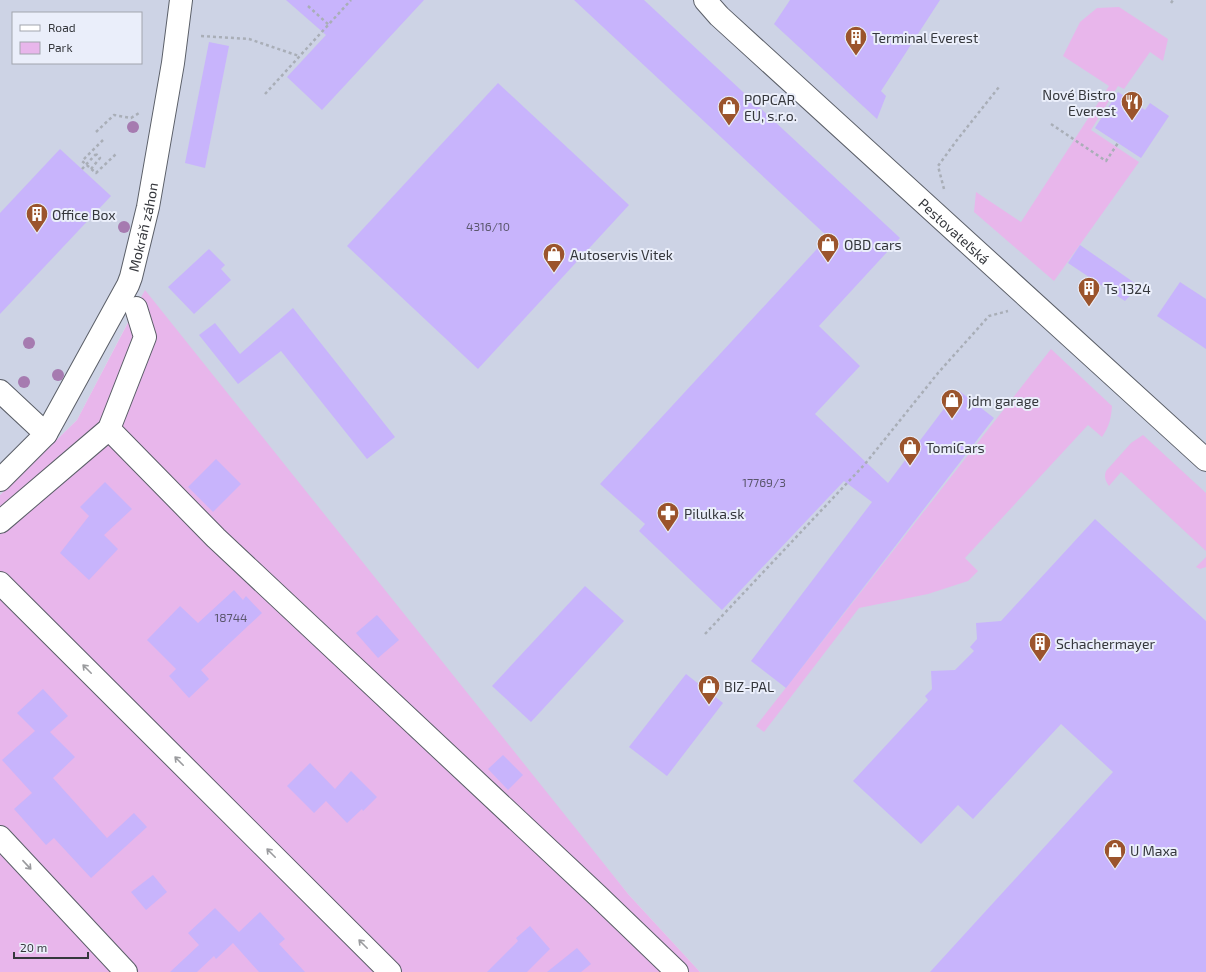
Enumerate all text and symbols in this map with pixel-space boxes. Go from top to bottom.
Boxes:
legend [12,12,142,64]
text: Road [48,20,76,34]
building icon: Terminal Everest [843,24,869,57]
place label: Terminal Everest [872,29,978,46]
text: Park [48,40,73,54]
place label: Nové Bistro Everest [1042,86,1116,119]
restaurant icon: Nové Bistro Everest [1119,89,1145,122]
place label: POPCAR EU, s.r.o. [744,91,797,124]
shop icon: POPCAR EU, s.r.o. [716,94,742,127]
street label: Mokráň záhon [124,181,161,273]
street label: Pestovateľská [916,194,994,267]
building icon: Office Box [24,201,50,234]
place label: Office Box [52,206,116,223]
house number: 4316/10 [466,219,510,233]
shop icon: OBD cars [815,231,841,264]
place label: OBD cars [844,236,902,253]
shop icon: Autoservis Vitek [541,241,567,274]
place label: Autoservis Vitek [570,246,673,263]
building icon: Ts 1324 [1076,275,1102,308]
place label: Ts 1324 [1104,280,1151,297]
shop icon: jdm garage [939,387,965,420]
place label: jdm garage [968,392,1039,409]
shop icon: TomiCars [897,434,923,467]
place label: TomiCars [926,439,985,456]
house number: 17769/3 [742,475,786,489]
pharmacy icon: Pilulka.sk [655,500,681,533]
place label: Pilulka.sk [684,505,744,522]
house number: 18744 [215,610,247,624]
building icon: Schachermayer [1027,630,1053,663]
place label: Schachermayer [1056,635,1155,652]
one-way arrow [82,664,92,674]
shop icon: BIZ-PAL [696,673,722,706]
place label: BIZ-PAL [724,678,774,695]
one-way arrow [174,756,184,766]
shop icon: U Maxa [1102,837,1128,870]
place label: U Maxa [1130,842,1178,859]
one-way arrow [266,848,276,858]
one-way arrow [22,860,31,870]
scale bar [14,934,88,960]
text: 20 m [20,940,47,954]
one-way arrow [358,940,368,949]

